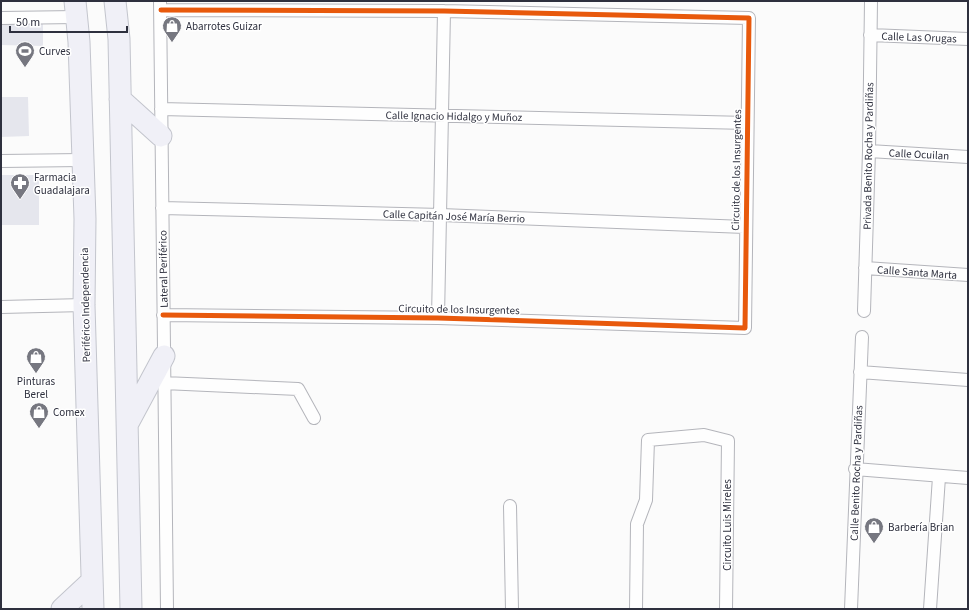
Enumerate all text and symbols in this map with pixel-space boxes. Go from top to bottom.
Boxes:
scale bar [10,8,127,34]
text: 50 m [16,14,40,31]
shop icon: Abarrotes Guizar [161,15,183,43]
place label: Abarrotes Guizar [186,19,262,34]
street label: Calle Las Orugas [881,29,957,46]
sports icon: Curves [14,40,36,68]
place label: Curves [39,44,71,59]
street label: Privada Benito Rocha y Pardiñas [860,82,877,230]
street label: Calle Ignacio Hidalgo y Muñoz [385,108,523,125]
street label: Circuito de los Insurgentes [728,109,745,231]
street label: Calle Ocuilan [888,145,950,164]
place label: Farmacia Guadalajara [34,170,90,198]
pharmacy icon: Farmacia Guadalajara [9,172,31,200]
street label: Calle Capitán José María Berrio [383,207,525,226]
street label: Lateral Periférico [155,230,172,308]
street label: Periférico Independencia [77,247,94,363]
street label: Calle Santa Marta [876,262,957,283]
street label: Circuito de los Insurgentes [398,301,520,318]
shop icon: Pinturas Berel [25,346,47,374]
place label: Pinturas Berel [17,374,56,402]
shop icon: Comex [28,401,50,429]
place label: Comex [53,405,85,420]
street label: Calle Benito Rocha y Pardiñas [847,405,866,541]
street label: Circuito Luis Mireles [720,479,735,571]
shop icon: Barbería Brian [863,516,885,544]
place label: Barbería Brian [888,520,954,535]

